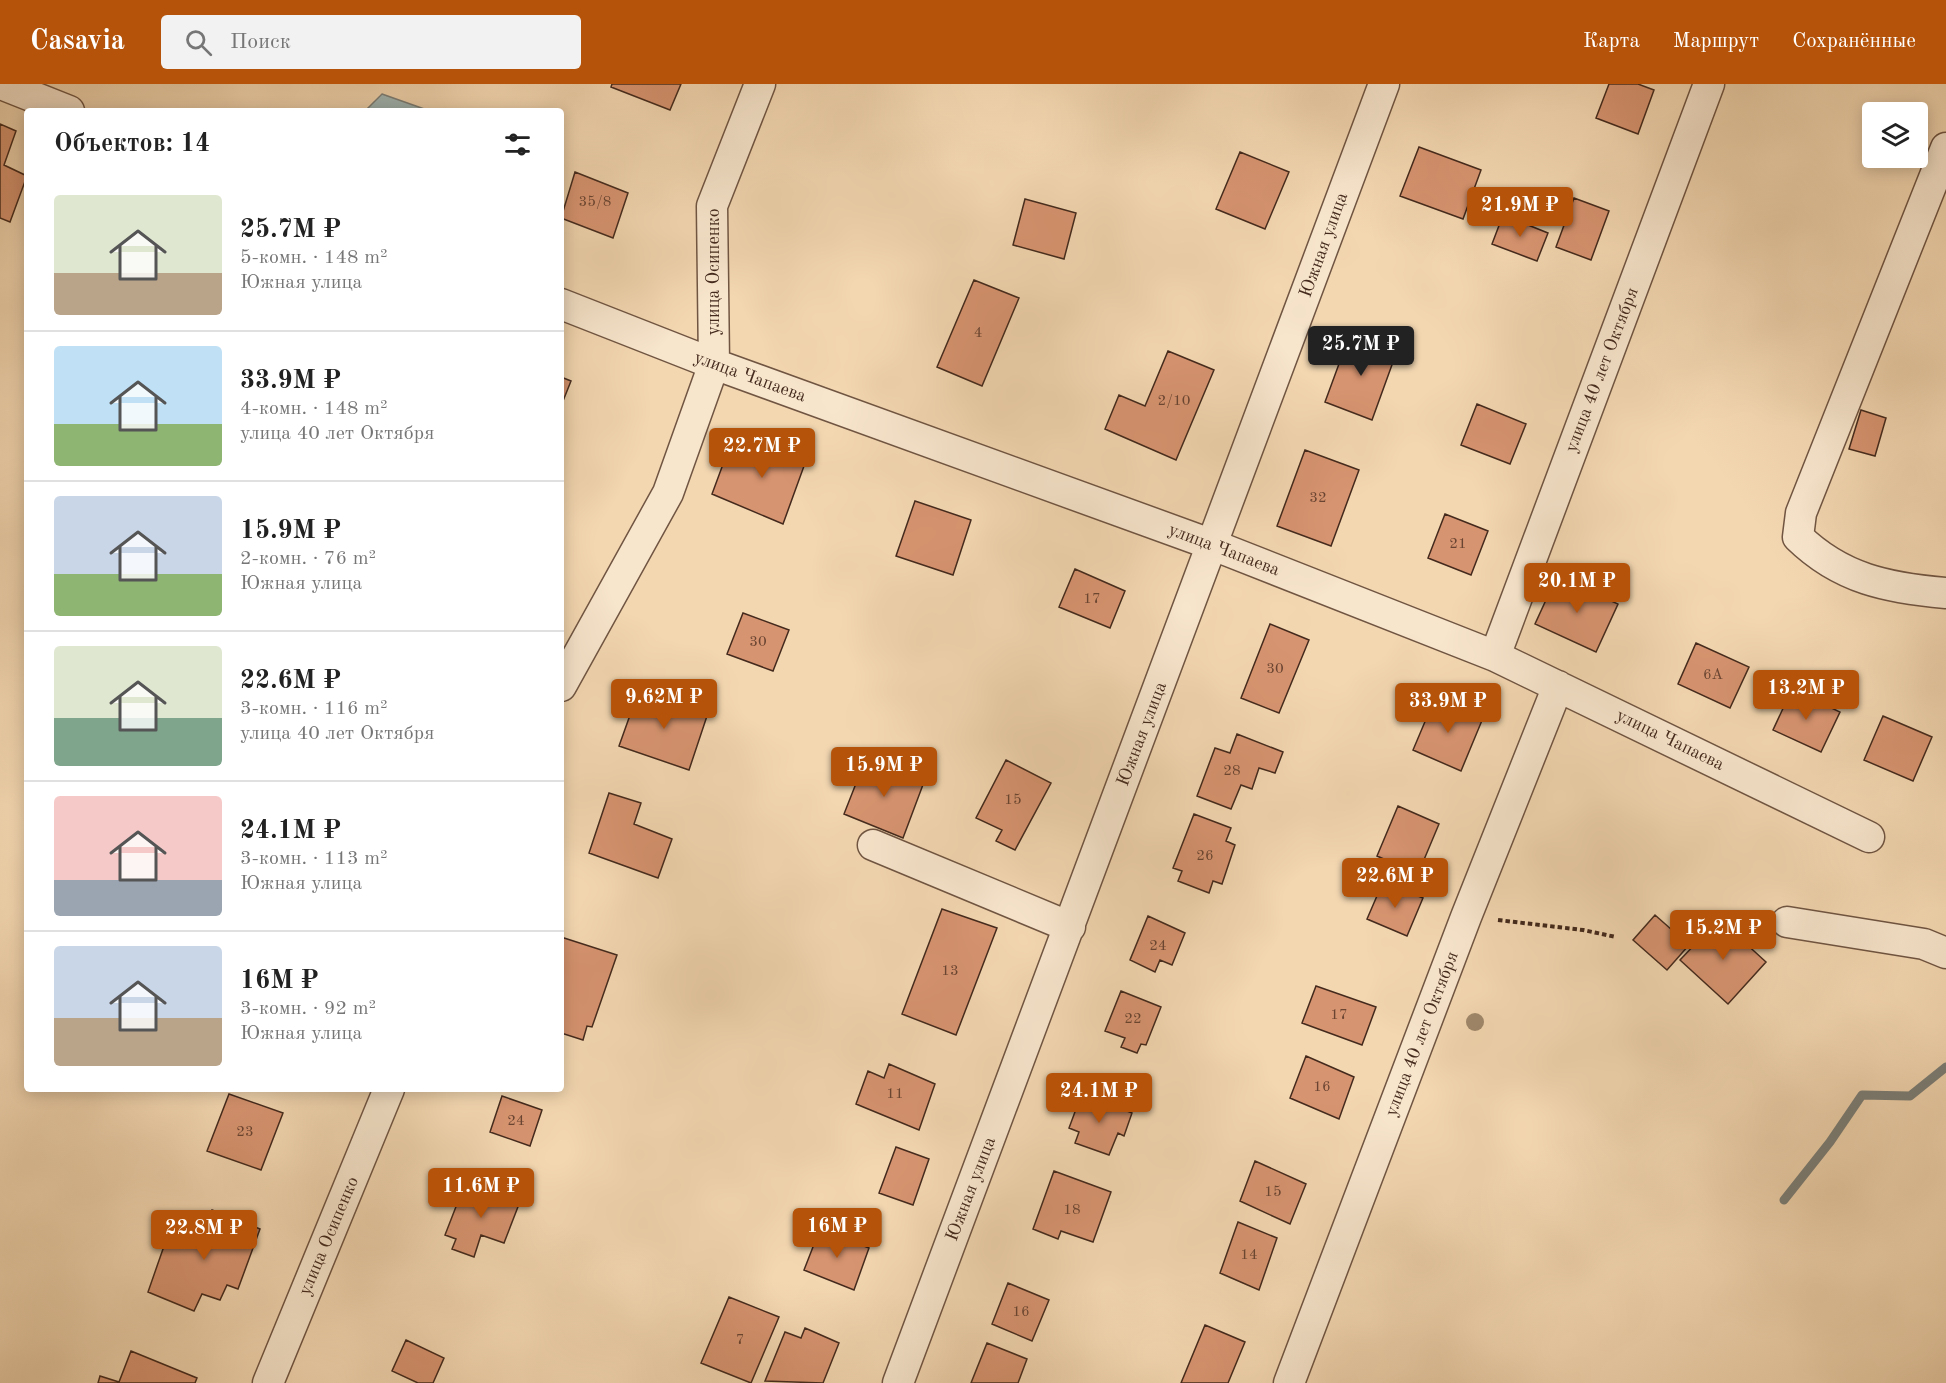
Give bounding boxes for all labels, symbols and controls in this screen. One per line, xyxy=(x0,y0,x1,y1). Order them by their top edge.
search box xyxy=(161,15,581,69)
icon: search xyxy=(182,26,215,59)
text: Casavia xyxy=(30,28,125,56)
text: Поиск xyxy=(230,31,291,53)
text: Карта xyxy=(1583,31,1640,52)
text: Маршрут xyxy=(1673,31,1759,52)
text: Сохранённые xyxy=(1792,31,1916,52)
map controls xyxy=(1862,102,1928,168)
button: layers xyxy=(1862,102,1928,168)
icon: filters xyxy=(501,128,534,161)
text: Объектов: 14 xyxy=(54,131,210,157)
pin: 21.9M ₽ xyxy=(1465,187,1575,238)
street label: Южная улица xyxy=(1297,190,1351,300)
house number: 35/8 xyxy=(579,195,611,210)
text: 21.9M ₽ xyxy=(1481,196,1559,216)
street label: улица Осипенко xyxy=(705,208,723,336)
text: 25.7M ₽ xyxy=(240,217,341,243)
icon: home xyxy=(102,219,174,291)
text: 5-комн. · 148 m² xyxy=(240,248,388,268)
text: Южная улица xyxy=(240,273,362,293)
street label: улица 40 лет Октября xyxy=(1562,285,1642,455)
house number: 4 xyxy=(974,326,982,341)
pin: 25.7M ₽ xyxy=(1306,326,1416,377)
text: 25.7M ₽ xyxy=(1322,335,1400,355)
street label: улица Чапаева xyxy=(692,348,808,406)
text: 33.9M ₽ xyxy=(240,368,341,394)
icon: home xyxy=(102,370,174,442)
house number: 2/10 xyxy=(1158,394,1190,409)
text: 4-комн. · 148 m² xyxy=(240,399,388,419)
text: улица 40 лет Октября xyxy=(240,424,434,444)
pin: 22.7M ₽ xyxy=(707,428,817,479)
text: 22.7M ₽ xyxy=(723,437,801,457)
house number: 32 xyxy=(1309,491,1327,506)
text: 15.9M ₽ xyxy=(240,518,341,544)
icon: home xyxy=(102,520,174,592)
street label: улица Чапаева xyxy=(1166,521,1282,580)
house number: 21 xyxy=(1449,537,1467,552)
text: 2-комн. · 76 m² xyxy=(240,549,376,569)
pin: 20.1M ₽ xyxy=(1522,563,1632,614)
text: 20.1M ₽ xyxy=(1538,572,1616,592)
text: Южная улица xyxy=(240,574,362,594)
house number: 17 xyxy=(1083,592,1101,607)
house number: 30 xyxy=(749,635,767,650)
house number: 30 xyxy=(1266,662,1284,677)
text: 22.6M ₽ xyxy=(240,668,341,694)
house number: 6А xyxy=(1703,668,1724,683)
icon: home xyxy=(102,670,174,742)
pin: 13.2M ₽ xyxy=(1751,670,1861,721)
pin: 9.62M ₽ xyxy=(609,679,719,730)
street label: Южная улица xyxy=(1114,679,1170,789)
text: 13.2M ₽ xyxy=(1767,679,1845,699)
pin: 33.9M ₽ xyxy=(1393,683,1503,734)
text: 9.62M ₽ xyxy=(625,688,703,708)
text: 33.9M ₽ xyxy=(1409,692,1487,712)
text: 3-комн. · 116 m² xyxy=(240,699,388,719)
street label: улица Чапаева xyxy=(1613,706,1727,774)
text: улица 40 лет Октября xyxy=(240,724,434,744)
pin: 15.9M ₽ xyxy=(829,747,939,798)
text: 15.9M ₽ xyxy=(845,756,923,776)
house number: 28 xyxy=(1223,764,1241,779)
house number: 15 xyxy=(1004,793,1022,808)
text: 24.1M ₽ xyxy=(240,818,341,844)
icon: home xyxy=(102,820,174,892)
text: 3-комн. · 113 m² xyxy=(240,849,388,869)
house number: 26 xyxy=(1196,849,1214,864)
pin: 22.6M ₽ xyxy=(1340,858,1450,909)
text: 22.6M ₽ xyxy=(1356,867,1434,887)
text: Южная улица xyxy=(240,874,362,894)
pin: 15.2M ₽ xyxy=(1668,910,1778,961)
text: 15.2M ₽ xyxy=(1684,919,1762,939)
house number: 24 xyxy=(1149,939,1167,954)
street label: улица 40 лет Октября xyxy=(1382,949,1462,1119)
house number: 13 xyxy=(941,964,959,979)
text: 16M ₽ xyxy=(240,968,319,994)
icon: home xyxy=(102,970,174,1042)
text: 3-комн. · 92 m² xyxy=(240,999,376,1019)
house number: 17 xyxy=(1330,1008,1348,1023)
house number: 22 xyxy=(1124,1012,1142,1027)
text: Южная улица xyxy=(240,1024,362,1044)
pin: 24.1M ₽ xyxy=(1044,1073,1154,1124)
house number: 16 xyxy=(1313,1080,1331,1095)
text: 24.1M ₽ xyxy=(1060,1082,1138,1102)
house number: 11 xyxy=(886,1087,904,1102)
house number: 24 xyxy=(507,1114,525,1129)
house number: 23 xyxy=(236,1125,254,1140)
street label: Южная улица xyxy=(943,1134,999,1244)
pin: 11.6M ₽ xyxy=(426,1168,536,1219)
street label: улица Осипенко xyxy=(296,1174,362,1298)
text: 11.6M ₽ xyxy=(442,1177,520,1197)
house number: 15 xyxy=(1264,1185,1282,1200)
house number: 18 xyxy=(1063,1203,1081,1218)
pin: 16M ₽ xyxy=(795,1208,879,1259)
pin: 22.8M ₽ xyxy=(149,1210,259,1261)
text: 16M ₽ xyxy=(807,1217,867,1237)
text: 22.8M ₽ xyxy=(165,1219,243,1239)
house number: 14 xyxy=(1240,1248,1258,1263)
house number: 16 xyxy=(1012,1305,1030,1320)
house number: 7 xyxy=(736,1333,744,1348)

